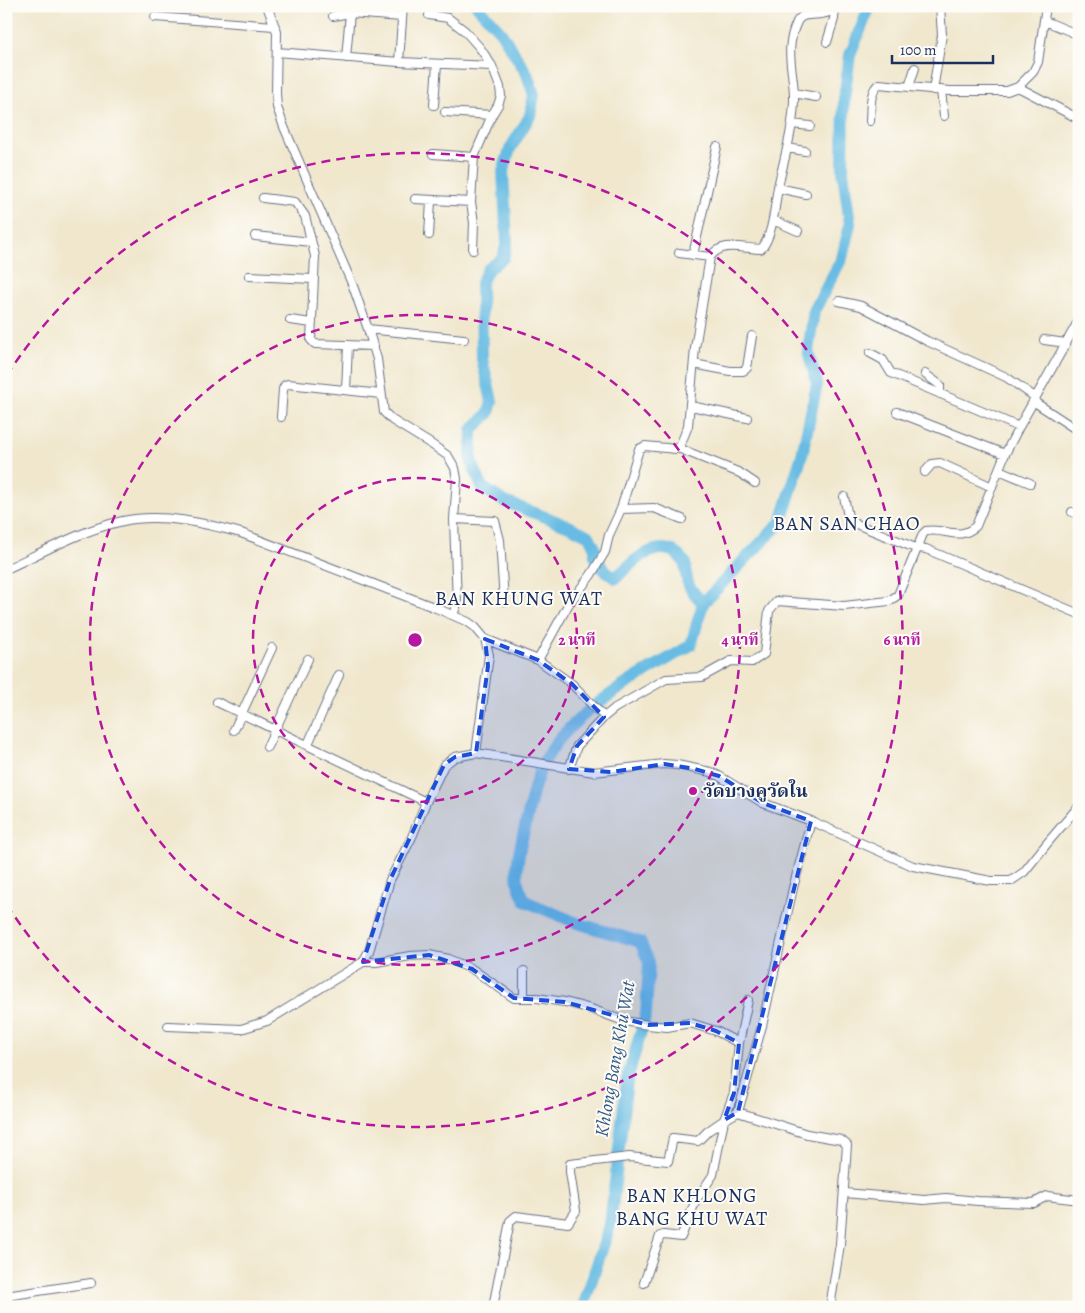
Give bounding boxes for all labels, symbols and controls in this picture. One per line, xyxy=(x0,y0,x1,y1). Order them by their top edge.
scale bar xyxy=(892,32,994,64)
text: 100 m xyxy=(900,40,937,60)
district label: BAN SAN CHAO xyxy=(773,510,921,537)
district label: BAN KHUNG WAT xyxy=(435,585,603,612)
text: 2 นาที xyxy=(558,630,596,650)
text: 4 นาที xyxy=(721,630,759,650)
text: 6 นาที xyxy=(883,630,921,650)
centre of rings xyxy=(406,631,424,649)
place label: วัดบางคูวัดใน xyxy=(703,779,808,803)
marker: วัดบางคูวัดใน xyxy=(687,785,699,797)
water label: Khlong Bang Khu Wat xyxy=(589,978,642,1139)
district label: BAN KHLONG BANG KHU WAT xyxy=(616,1182,768,1232)

